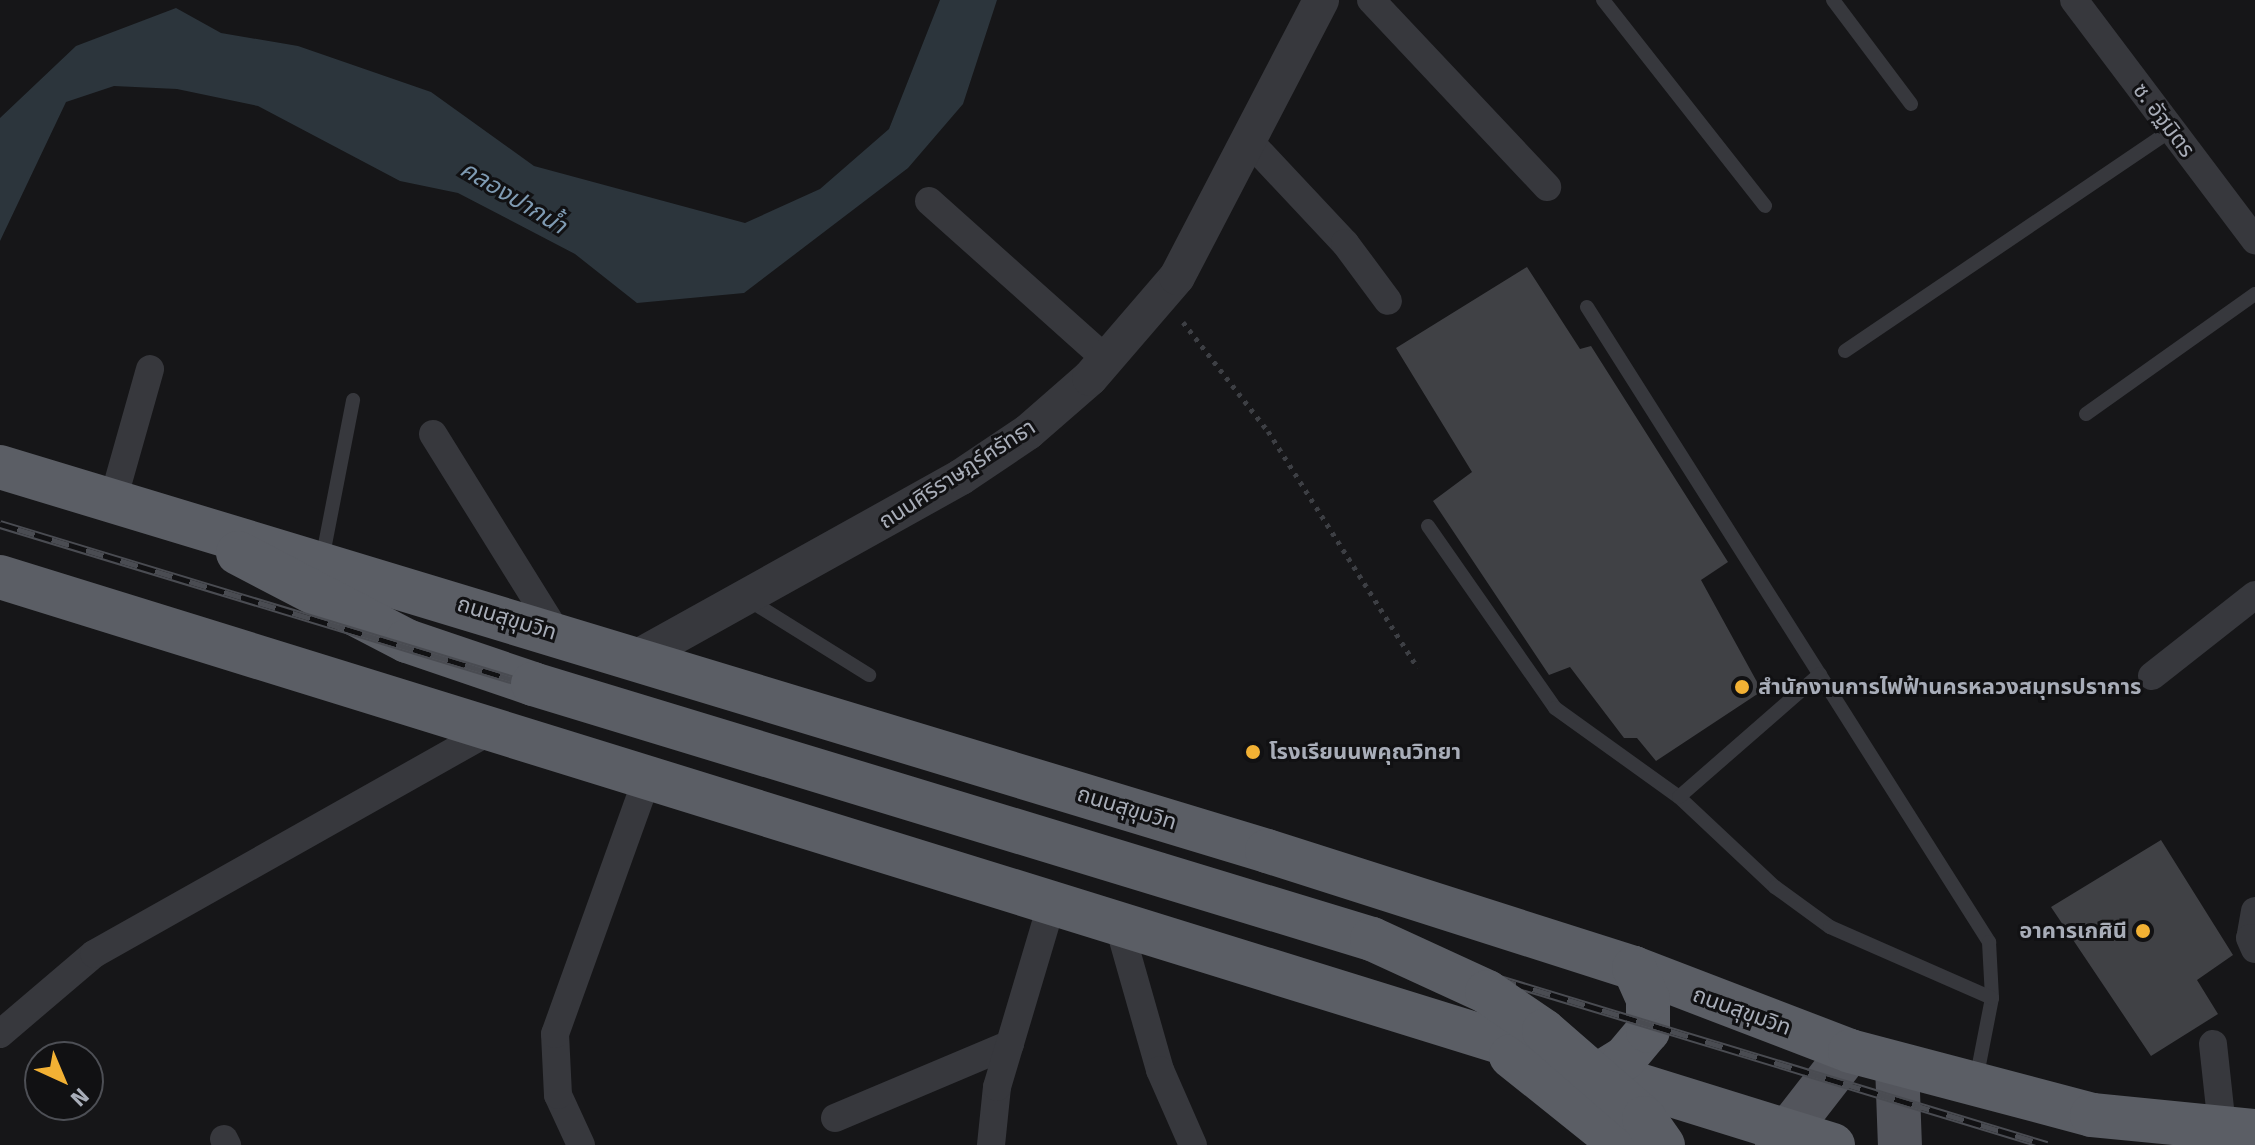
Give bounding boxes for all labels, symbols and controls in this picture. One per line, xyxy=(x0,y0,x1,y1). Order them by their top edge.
street label: ซ. อัฐมิตร xyxy=(2128,78,2200,162)
water label: คลองปากน้ำ xyxy=(455,155,571,241)
street label: ถนนศิริราษฎร์ศรัทธา xyxy=(874,414,1040,534)
street label: ถนนสุขุมวิท xyxy=(454,590,560,646)
place label: สำนักงานการไฟฟ้านครหลวงสมุทรปราการ xyxy=(1758,674,2141,700)
marker: สำนักงานการไฟฟ้านครหลวงสมุทรปราการ xyxy=(1733,678,1751,696)
place label: โรงเรียนนพคุณวิทยา xyxy=(1269,739,1461,765)
marker: โรงเรียนนพคุณวิทยา xyxy=(1244,743,1262,761)
street label: ถนนสุขุมวิท xyxy=(1074,780,1180,836)
place label: อาคารเกศินี xyxy=(2019,918,2127,944)
marker: อาคารเกศินี xyxy=(2134,922,2152,940)
street label: ถนนสุขุมวิท xyxy=(1689,981,1795,1041)
north arrow xyxy=(24,1041,104,1121)
text: N xyxy=(65,1082,94,1112)

